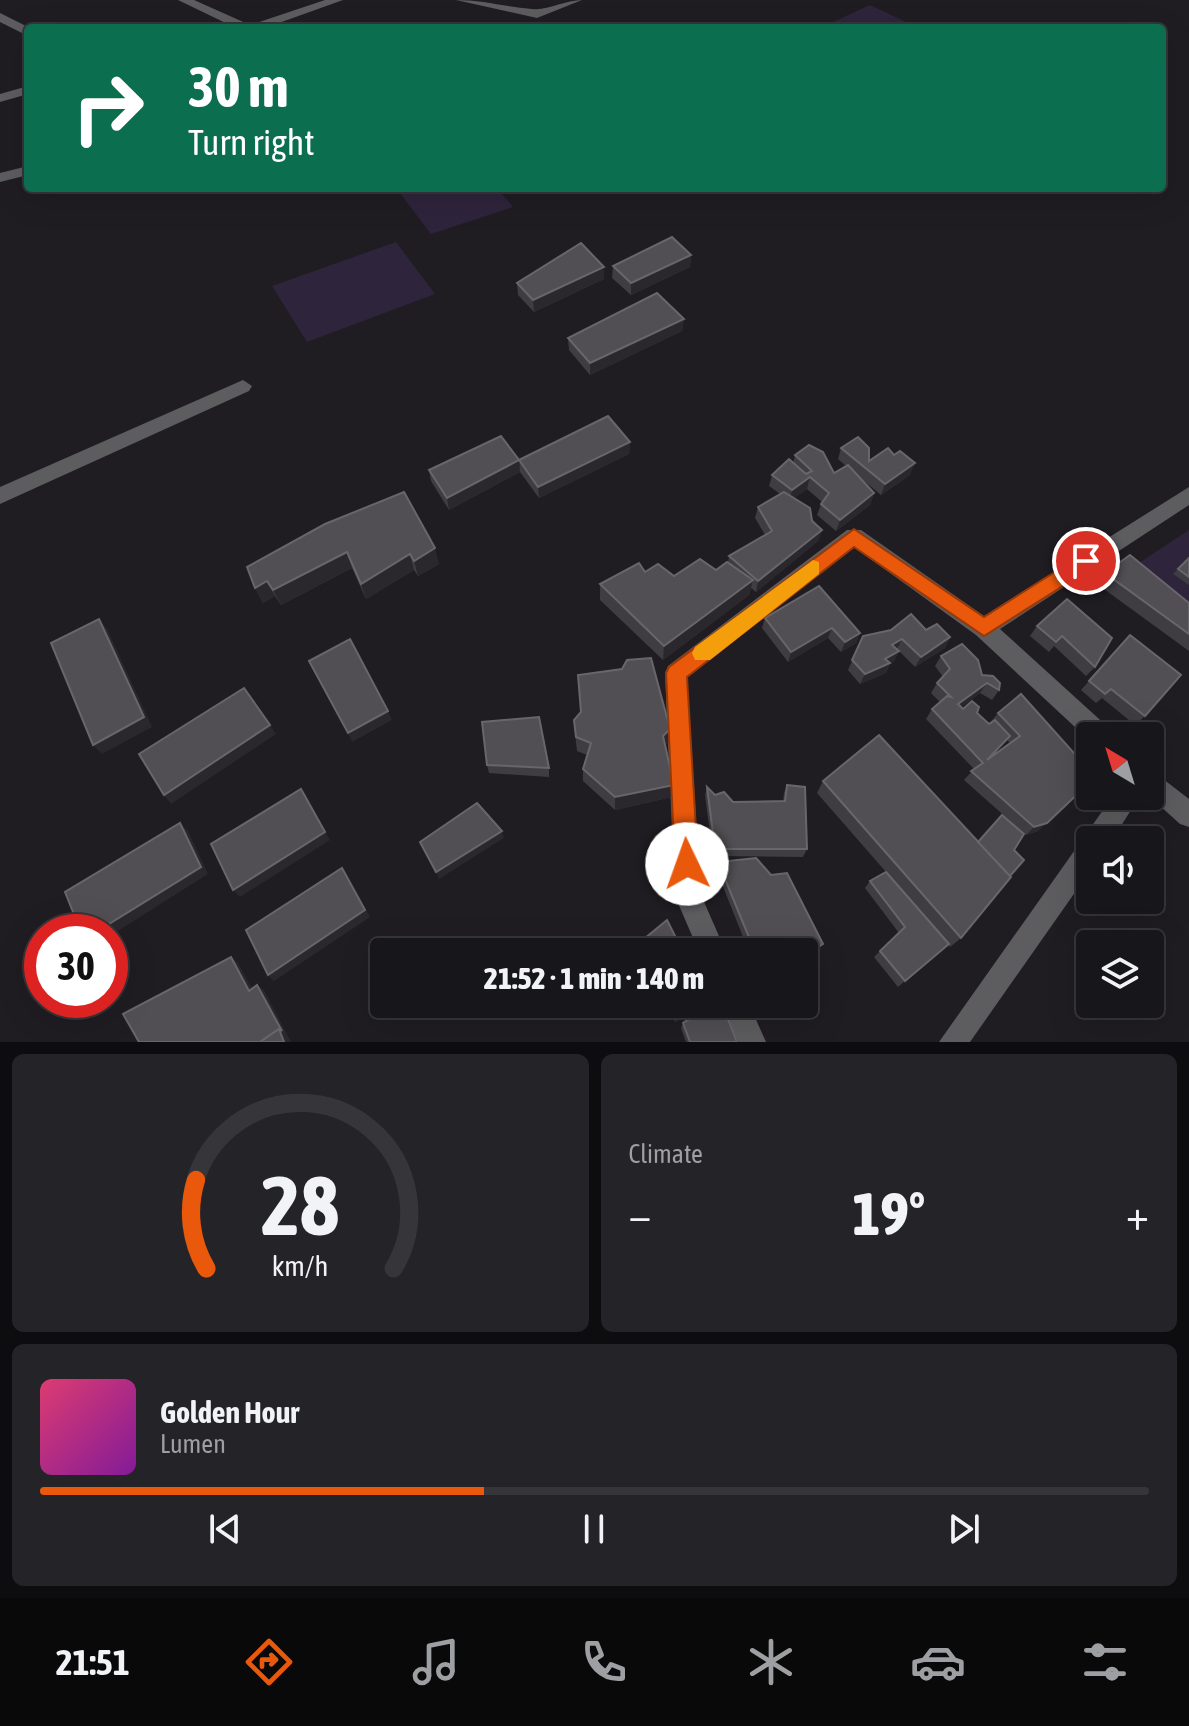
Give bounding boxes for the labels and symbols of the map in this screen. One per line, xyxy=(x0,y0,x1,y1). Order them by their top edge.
pin xyxy=(1052,527,1120,595)
north arrow xyxy=(1076,722,1164,810)
position arrow xyxy=(645,822,729,906)
speed limit sign: 30 xyxy=(24,914,128,1018)

